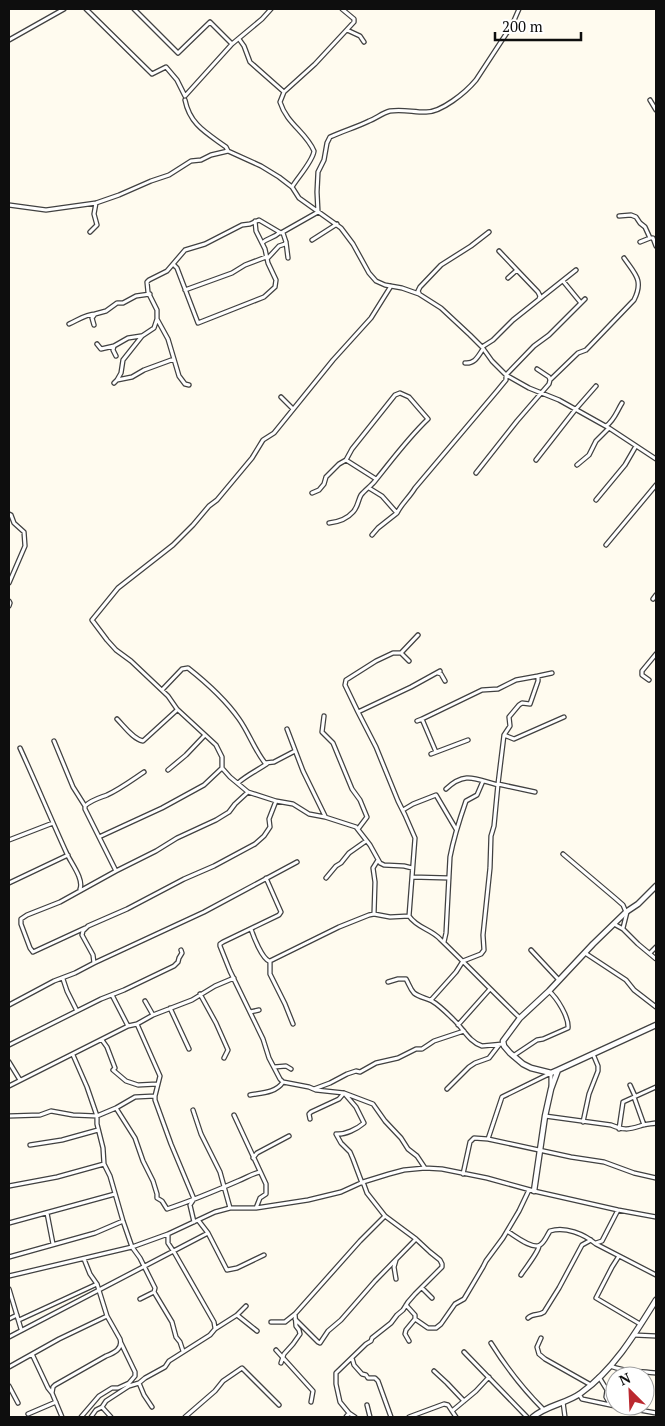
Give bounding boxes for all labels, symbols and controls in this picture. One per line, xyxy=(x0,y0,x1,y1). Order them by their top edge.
scale bar xyxy=(495,10,581,42)
text: 200 m xyxy=(502,16,543,36)
north arrow xyxy=(605,1366,655,1416)
text: N xyxy=(616,1368,634,1390)

